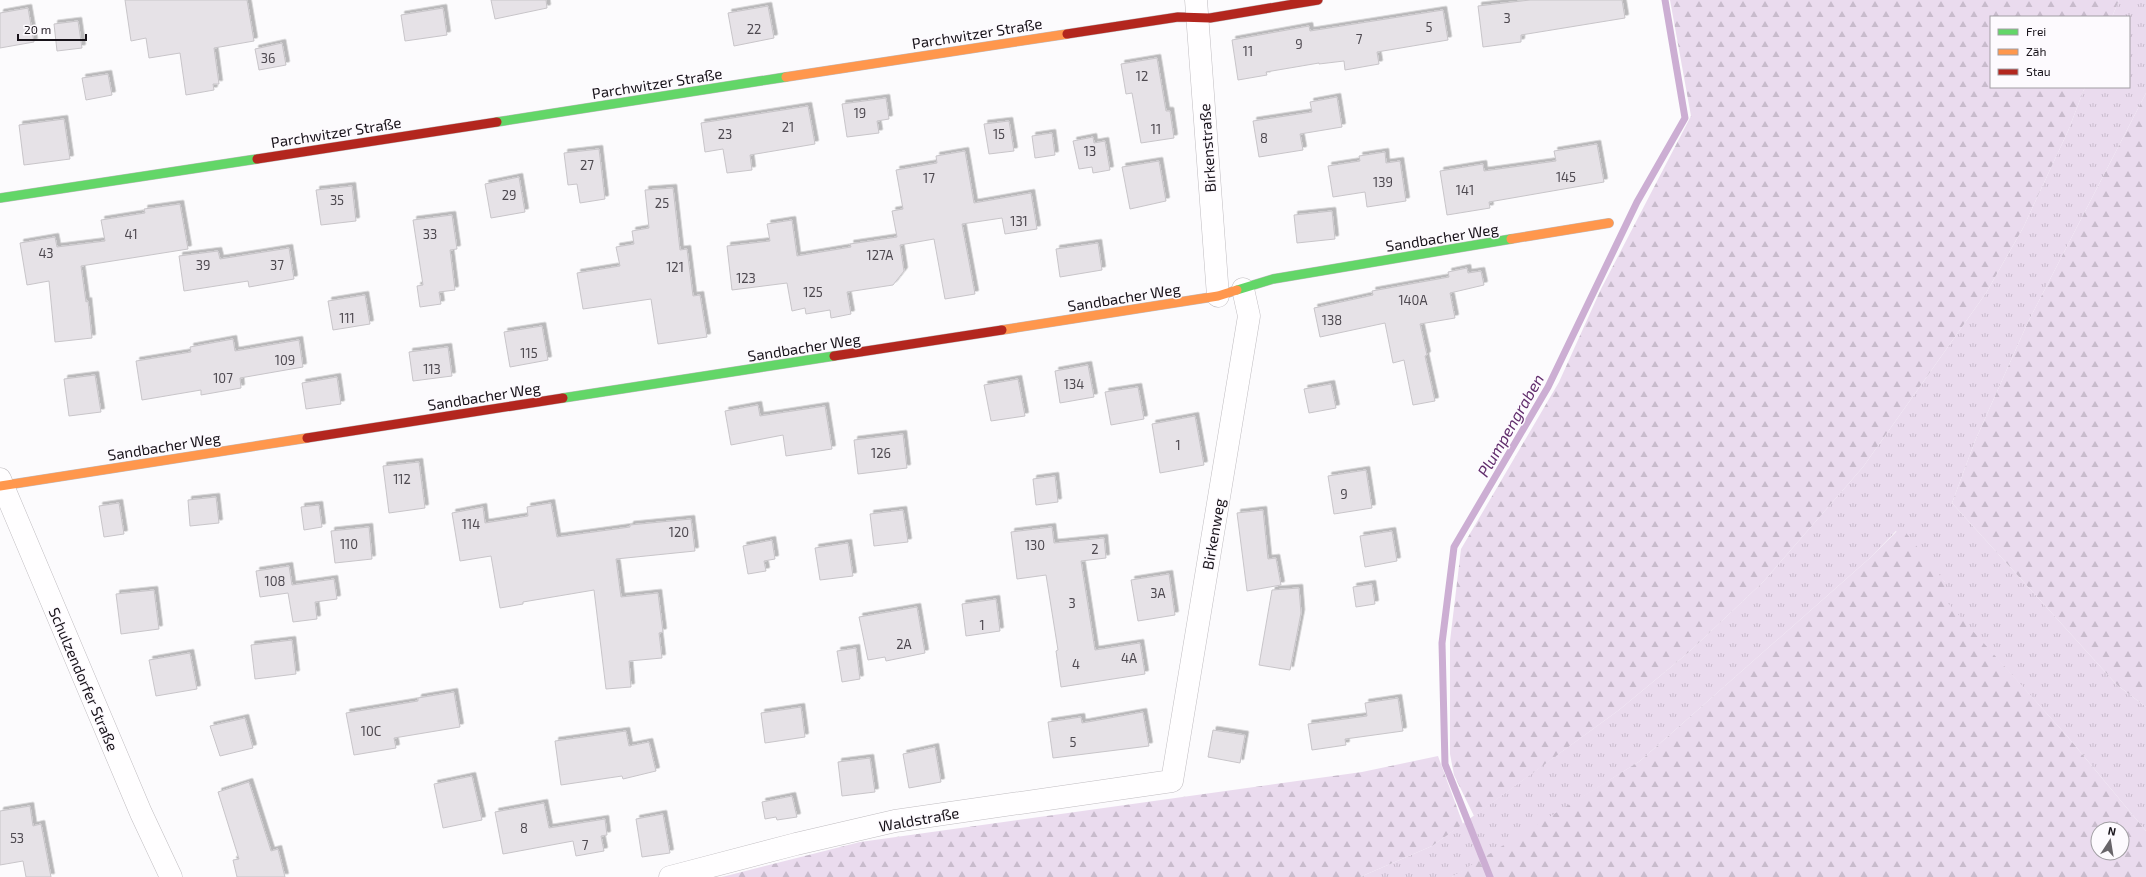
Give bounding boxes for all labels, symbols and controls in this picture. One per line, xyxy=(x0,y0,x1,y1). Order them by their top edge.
house number: 3 xyxy=(1503,10,1511,26)
street label: Parchwitzer Straße xyxy=(910,14,1044,52)
scale bar xyxy=(18,16,86,42)
legend xyxy=(1990,16,2130,88)
house number: 5 xyxy=(1426,19,1433,35)
house number: 22 xyxy=(747,21,761,37)
text: 20 m xyxy=(24,22,51,36)
text: Frei xyxy=(2026,24,2046,38)
house number: 7 xyxy=(1356,31,1363,47)
house number: 9 xyxy=(1295,36,1303,52)
house number: 11 xyxy=(1243,43,1253,59)
text: Zäh xyxy=(2026,44,2046,58)
house number: 36 xyxy=(261,50,275,66)
street label: Parchwitzer Straße xyxy=(590,64,724,102)
text: Stau xyxy=(2026,64,2051,78)
house number: 12 xyxy=(1136,68,1148,84)
street label: Birkenstraße xyxy=(1195,103,1219,193)
house number: 19 xyxy=(854,105,866,121)
street label: Parchwitzer Straße xyxy=(269,113,403,151)
house number: 21 xyxy=(782,119,794,135)
house number: 11 xyxy=(1151,121,1161,137)
house number: 23 xyxy=(718,126,732,142)
house number: 15 xyxy=(993,126,1005,142)
house number: 8 xyxy=(1260,130,1268,146)
house number: 13 xyxy=(1084,143,1096,159)
house number: 27 xyxy=(580,157,594,173)
house number: 145 xyxy=(1556,169,1576,185)
house number: 17 xyxy=(923,170,935,186)
house number: 139 xyxy=(1373,174,1393,190)
house number: 141 xyxy=(1456,182,1474,198)
house number: 29 xyxy=(502,187,516,203)
house number: 35 xyxy=(330,192,344,208)
house number: 25 xyxy=(655,195,669,211)
house number: 131 xyxy=(1010,213,1028,229)
street label: Sandbacher Weg xyxy=(1384,219,1500,255)
house number: 41 xyxy=(124,226,138,242)
house number: 33 xyxy=(423,226,437,242)
house number: 43 xyxy=(38,245,54,261)
house number: 127A xyxy=(867,247,893,263)
house number: 39 xyxy=(196,257,210,273)
house number: 37 xyxy=(270,257,284,273)
house number: 121 xyxy=(666,259,684,275)
house number: 123 xyxy=(736,270,756,286)
street label: Sandbacher Weg xyxy=(1066,279,1182,315)
house number: 125 xyxy=(803,284,823,300)
house number: 140A xyxy=(1398,292,1428,308)
house number: 111 xyxy=(339,310,355,326)
house number: 138 xyxy=(1322,312,1342,328)
street label: Sandbacher Weg xyxy=(746,329,862,365)
house number: 115 xyxy=(520,345,538,361)
house number: 109 xyxy=(275,352,295,368)
house number: 113 xyxy=(423,361,441,377)
house number: 107 xyxy=(213,370,233,386)
water label: Plumpengraben xyxy=(1473,370,1547,480)
house number: 134 xyxy=(1064,376,1084,392)
street label: Sandbacher Weg xyxy=(426,378,542,414)
street label: Sandbacher Weg xyxy=(106,428,222,464)
house number: 1 xyxy=(1175,437,1181,453)
house number: 126 xyxy=(871,445,891,461)
house number: 112 xyxy=(393,471,411,487)
house number: 9 xyxy=(1340,486,1348,502)
street label: Birkenweg xyxy=(1198,496,1228,571)
house number: 114 xyxy=(462,516,480,532)
house number: 120 xyxy=(669,524,689,540)
house number: 110 xyxy=(340,536,358,552)
house number: 130 xyxy=(1025,537,1045,553)
house number: 2 xyxy=(1091,541,1099,557)
house number: 108 xyxy=(265,573,285,589)
house number: 3A xyxy=(1150,585,1166,601)
house number: 3 xyxy=(1068,595,1076,611)
street label: Schulzendorfer Straße xyxy=(46,605,122,753)
house number: 1 xyxy=(979,617,985,633)
house number: 2A xyxy=(896,636,912,652)
house number: 4A xyxy=(1121,650,1137,666)
house number: 4 xyxy=(1072,656,1080,672)
house number: 10C xyxy=(361,723,381,739)
house number: 5 xyxy=(1070,734,1077,750)
street label: Waldstraße xyxy=(878,803,960,835)
house number: 8 xyxy=(520,820,528,836)
north arrow xyxy=(2090,821,2130,861)
text: N xyxy=(2107,824,2117,838)
house number: 53 xyxy=(10,830,24,846)
house number: 7 xyxy=(582,837,589,853)

